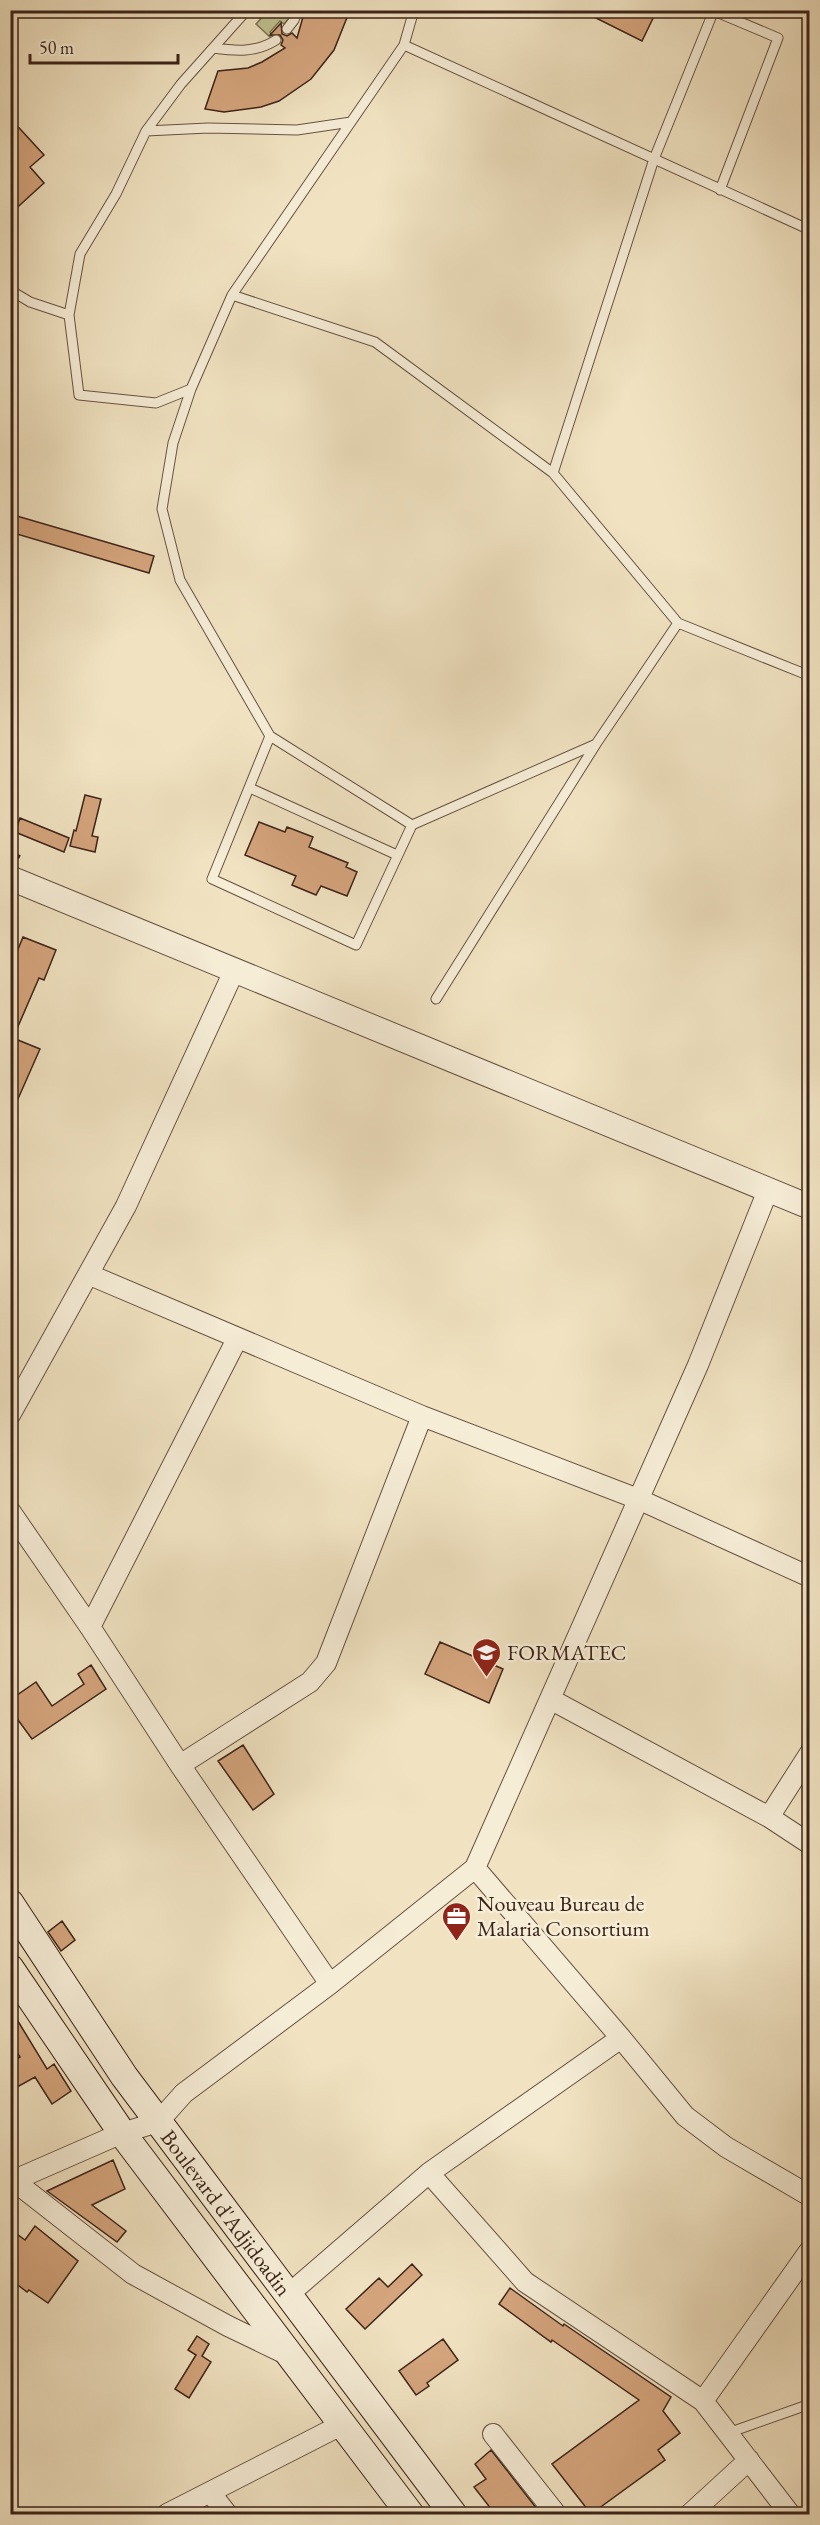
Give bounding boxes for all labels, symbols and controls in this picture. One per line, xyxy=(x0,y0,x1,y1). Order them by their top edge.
scale bar xyxy=(30,27,178,65)
text: 50 m xyxy=(39,36,74,59)
school or university icon: FORMATEC xyxy=(470,1636,502,1678)
place label: FORMATEC xyxy=(507,1638,626,1667)
place label: Nouveau Bureau de Malaria Consortium xyxy=(477,1889,650,1943)
office icon: Nouveau Bureau de Malaria Consortium xyxy=(440,1900,472,1942)
street label: Boulevard d'Adjidoadin xyxy=(155,2123,299,2302)

